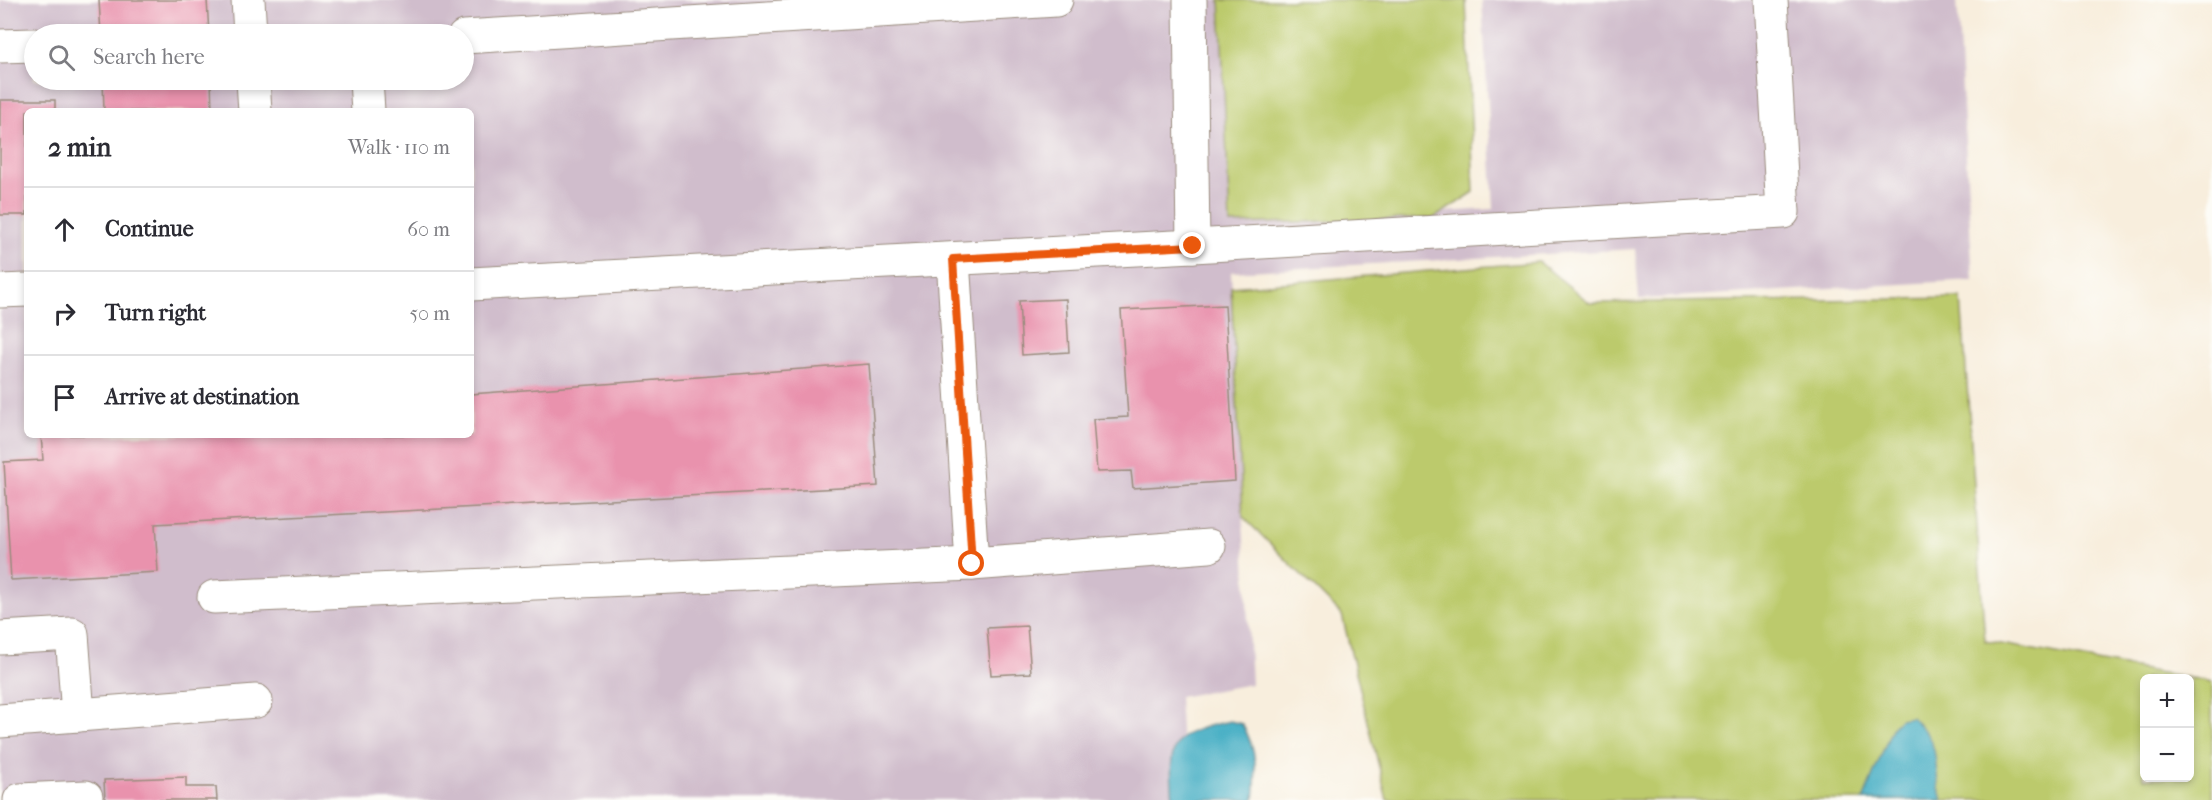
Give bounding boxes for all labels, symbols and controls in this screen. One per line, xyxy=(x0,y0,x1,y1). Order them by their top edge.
search box xyxy=(24,24,474,90)
icon: search xyxy=(45,41,78,74)
text: Search here xyxy=(93,44,205,70)
text: 2 min xyxy=(48,132,111,163)
text: Walk · 110 m xyxy=(348,136,450,159)
icon: ahead xyxy=(48,213,81,246)
text: Continue xyxy=(105,216,194,242)
text: 60 m xyxy=(407,218,450,241)
route end xyxy=(1179,232,1205,258)
icon: right xyxy=(48,297,81,330)
text: Turn right xyxy=(105,300,206,326)
text: 50 m xyxy=(409,302,450,325)
icon: arrive xyxy=(48,381,81,414)
text: Arrive at destination xyxy=(105,384,299,410)
route start xyxy=(958,550,984,576)
map controls xyxy=(2140,674,2194,782)
button: + xyxy=(2140,674,2194,728)
button: − xyxy=(2140,728,2194,782)

